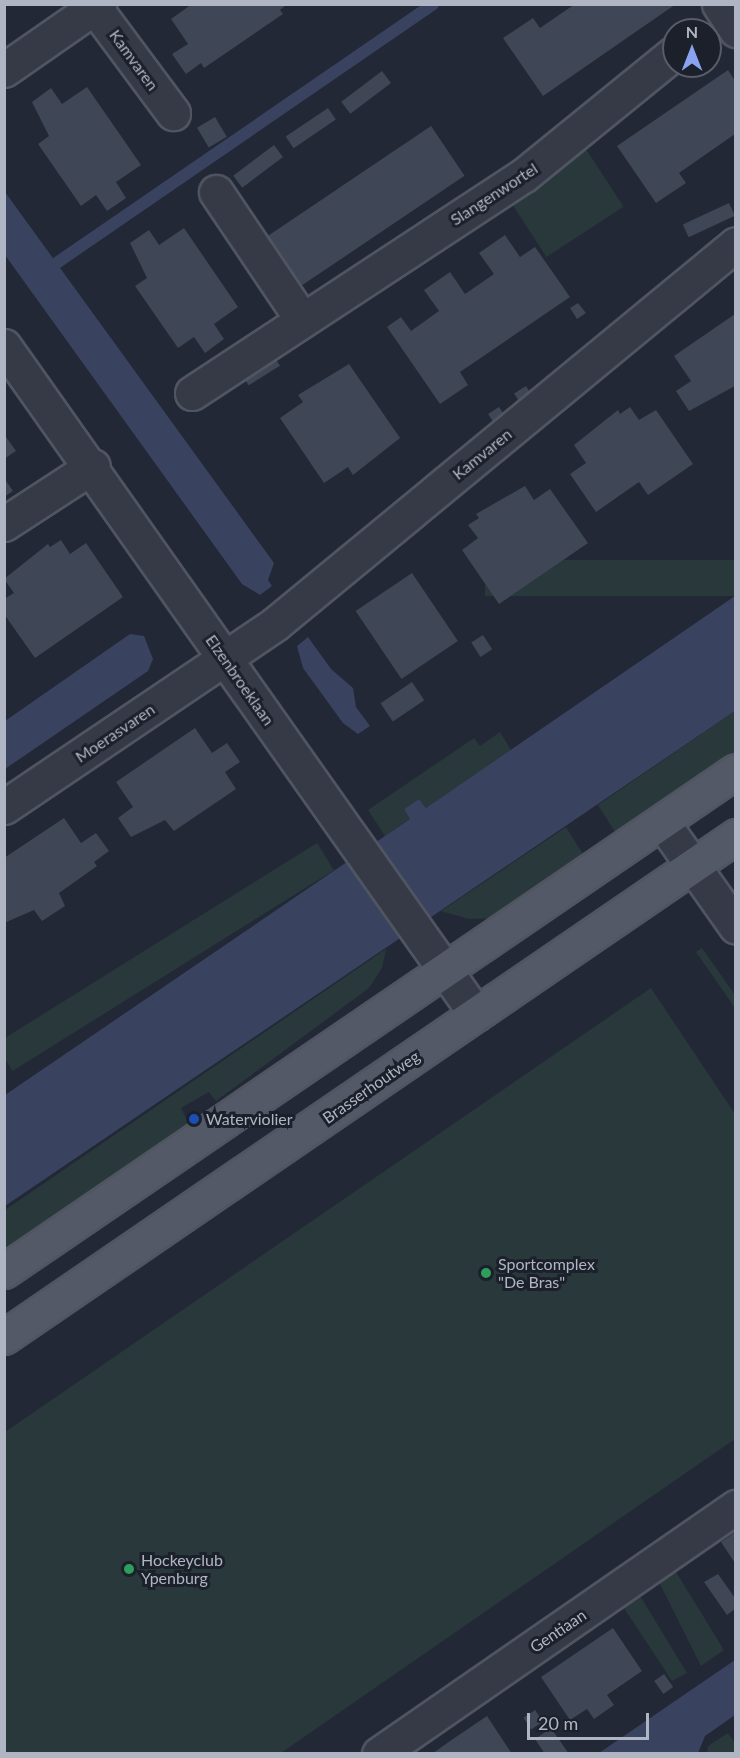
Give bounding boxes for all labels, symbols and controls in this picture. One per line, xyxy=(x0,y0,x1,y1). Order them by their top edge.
north arrow xyxy=(662,18,722,78)
text: N xyxy=(686,22,698,41)
street label: Kamvaren xyxy=(106,26,162,94)
street label: Slangenwortel xyxy=(447,159,541,229)
street label: Kamvaren xyxy=(449,424,515,484)
street label: Elzenbroeklaan xyxy=(202,631,278,729)
street label: Moerasvaren xyxy=(72,699,158,767)
street label: Brasserhoutweg xyxy=(319,1046,423,1128)
place label: Waterviolier xyxy=(206,1109,293,1129)
marker: Waterviolier xyxy=(187,1112,201,1126)
place label: Sportcomplex "De Bras" xyxy=(498,1254,595,1292)
marker: Sportcomplex "De Bras" xyxy=(479,1266,493,1280)
place label: Hockeyclub Ypenburg xyxy=(141,1550,223,1588)
marker: Hockeyclub Ypenburg xyxy=(122,1562,136,1576)
street label: Gentiaan xyxy=(526,1605,590,1657)
scale bar xyxy=(530,1701,652,1739)
text: 20 m xyxy=(538,1712,578,1734)

